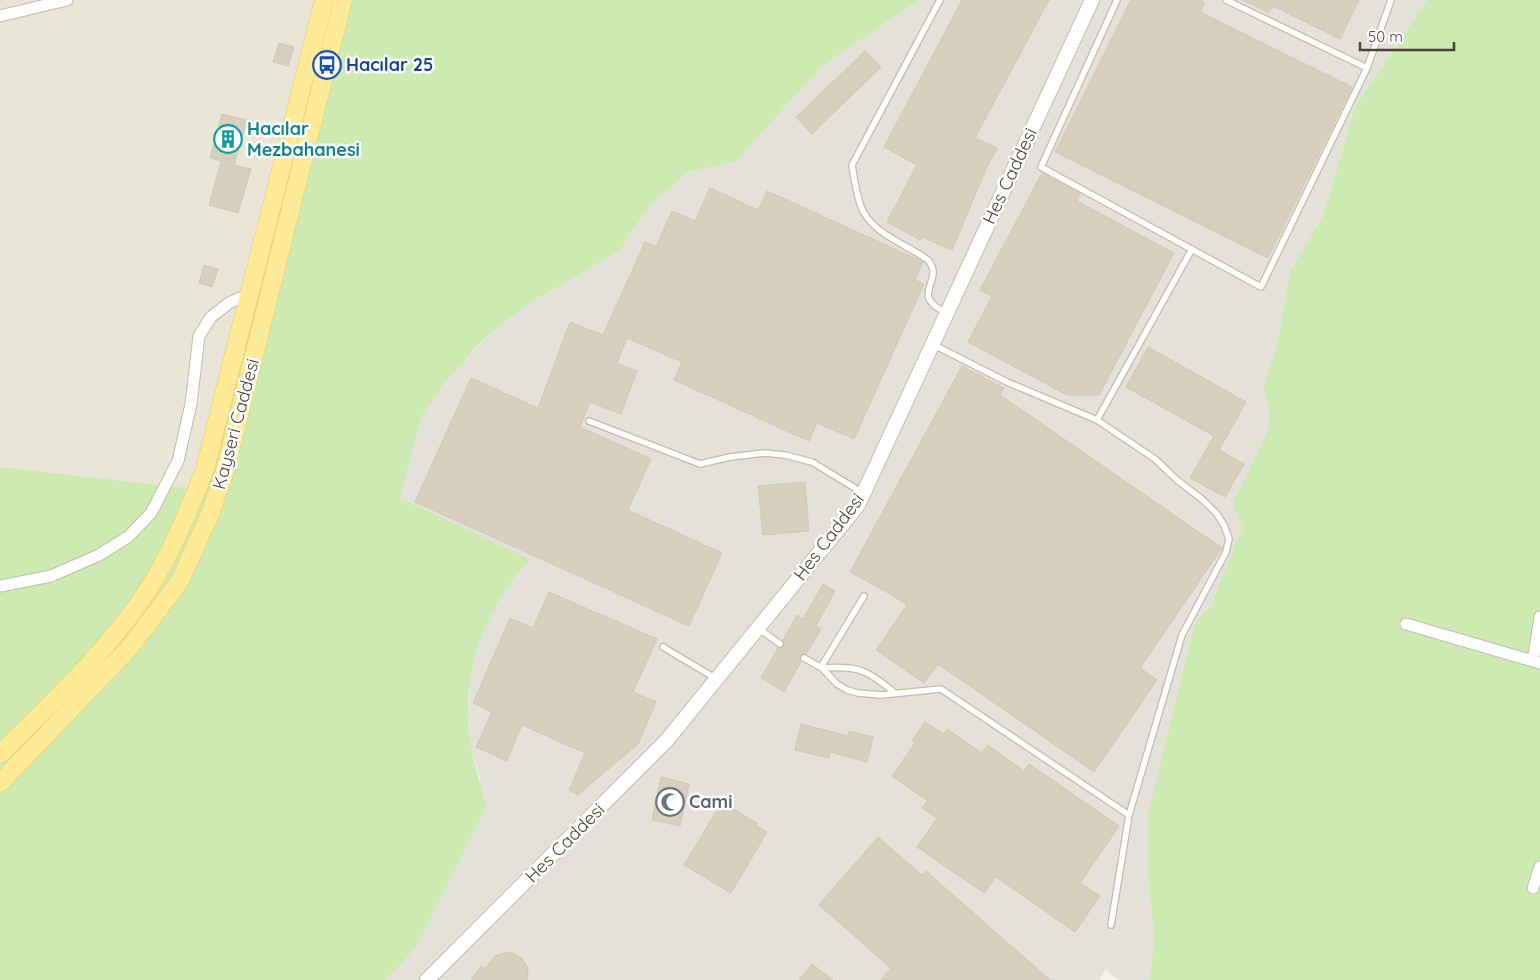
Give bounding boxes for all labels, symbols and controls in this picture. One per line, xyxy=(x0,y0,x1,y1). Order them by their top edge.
scale bar xyxy=(1360,20,1454,52)
text: 50 m xyxy=(1368,27,1403,46)
bus stop icon: Hacılar 25 xyxy=(312,50,342,80)
place label: Hacılar 25 xyxy=(346,53,433,76)
place label: Hacılar Mezbahanesi xyxy=(247,117,360,161)
building icon: Hacılar Mezbahanesi xyxy=(213,124,243,154)
street label: Hes Caddesi xyxy=(977,124,1042,228)
street label: Kayseri Caddesi xyxy=(207,356,264,492)
street label: Hes Caddesi xyxy=(788,488,869,585)
mosque icon: Cami xyxy=(655,787,685,817)
place label: Cami xyxy=(689,790,732,813)
street label: Hes Caddesi xyxy=(520,798,609,887)

